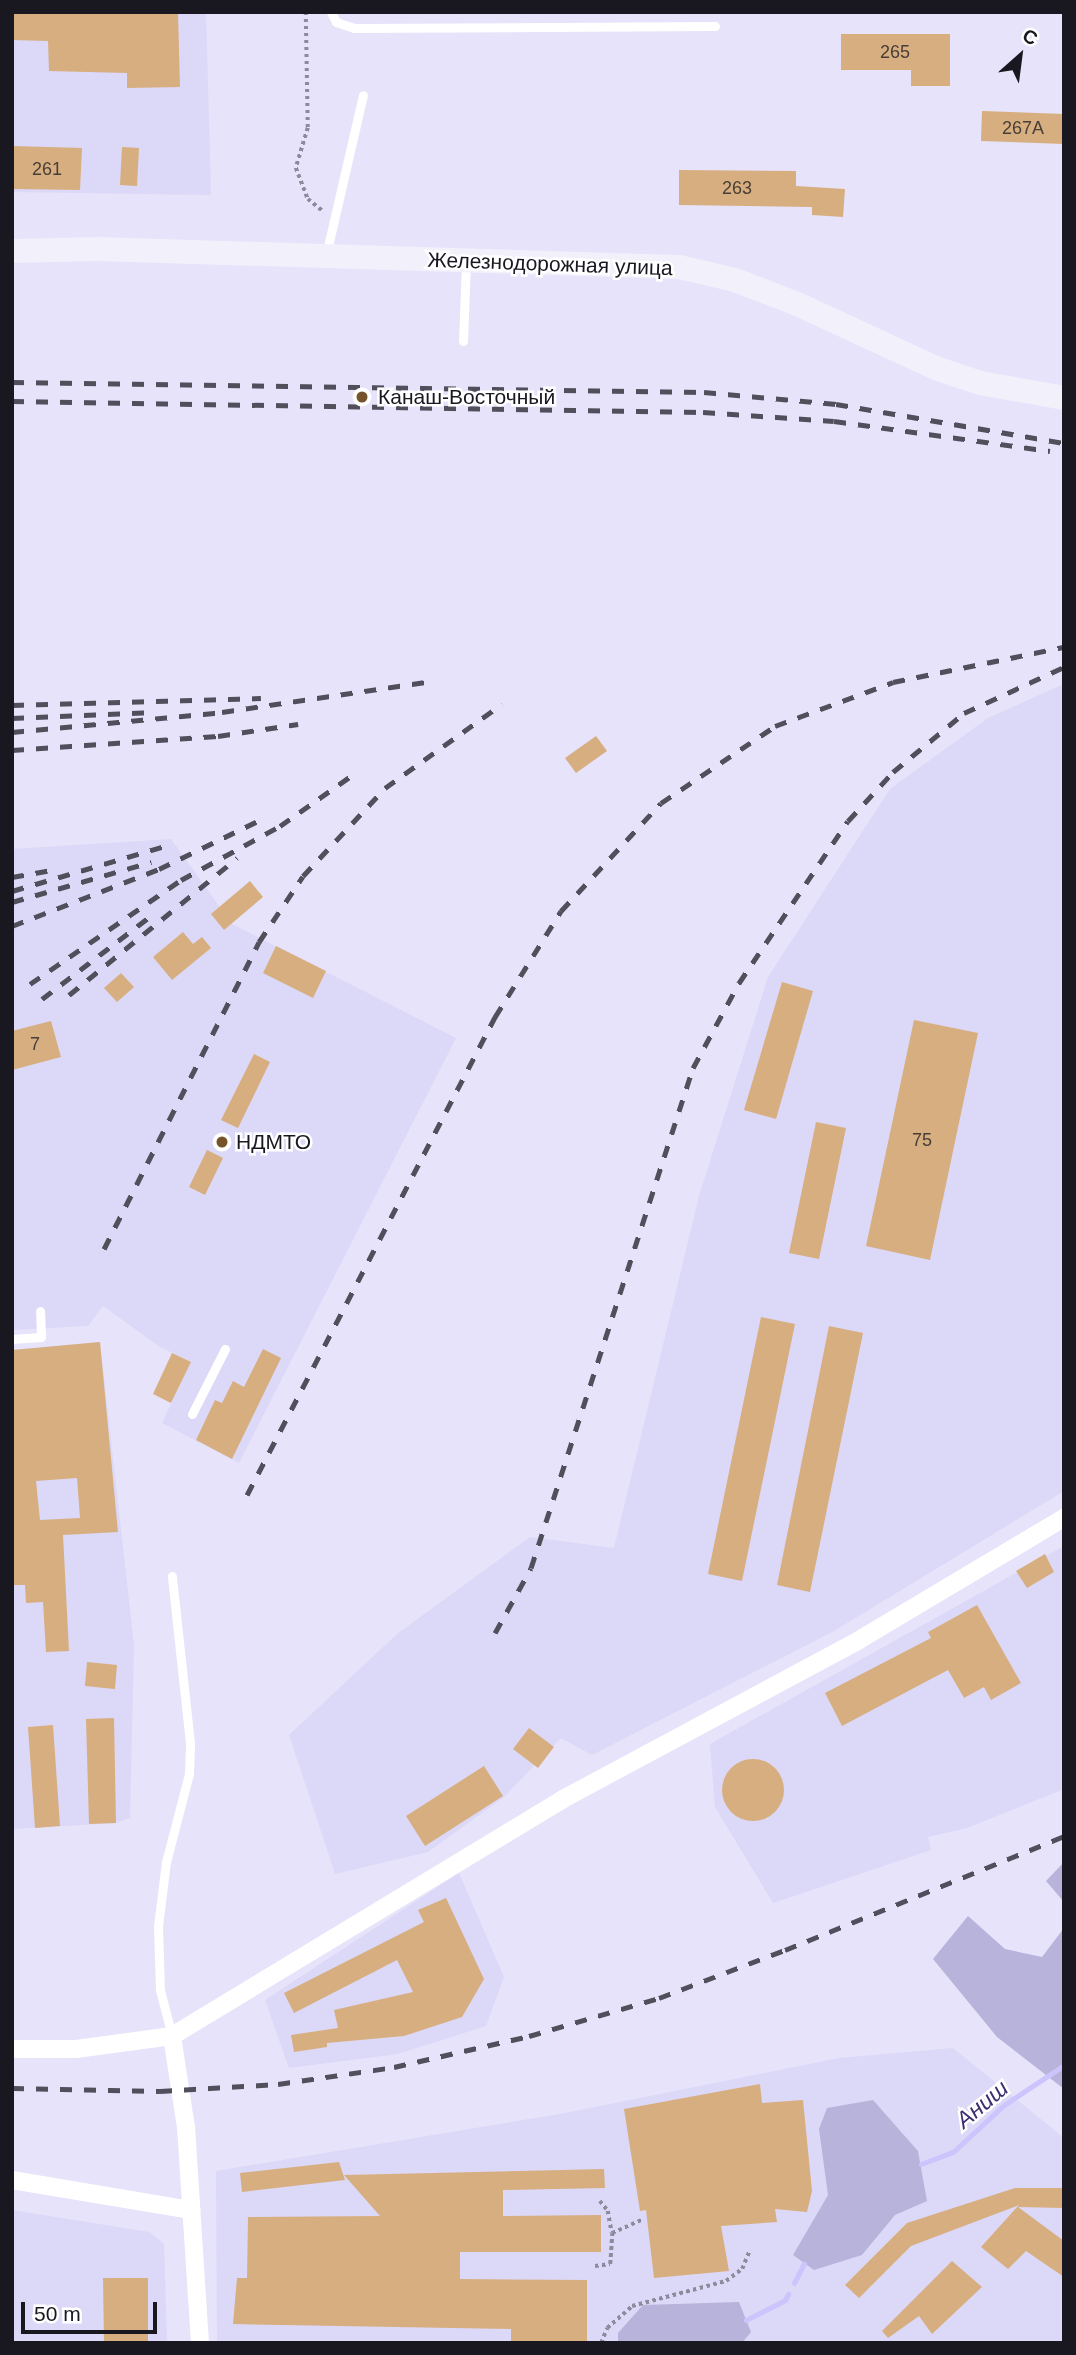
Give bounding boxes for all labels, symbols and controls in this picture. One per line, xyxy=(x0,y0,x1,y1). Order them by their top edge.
north arrow xyxy=(985,21,1055,91)
text: С xyxy=(1019,25,1041,50)
house number: 265 xyxy=(880,41,910,63)
house number: 267А xyxy=(1002,117,1044,139)
house number: 261 xyxy=(32,158,62,180)
house number: 263 xyxy=(722,177,752,199)
street label: Железнодорожная улица xyxy=(427,247,673,281)
place label: Канаш-Восточный xyxy=(378,384,555,410)
marker: Канаш-Восточный xyxy=(352,387,372,407)
house number: 7 xyxy=(30,1033,40,1055)
place label: НДМТО xyxy=(236,1129,311,1155)
house number: 75 xyxy=(912,1129,932,1151)
marker: НДМТО xyxy=(214,1134,230,1150)
water label: Аниш xyxy=(950,2074,1014,2134)
scale bar xyxy=(24,2288,161,2332)
text: 50 m xyxy=(34,2302,81,2325)

